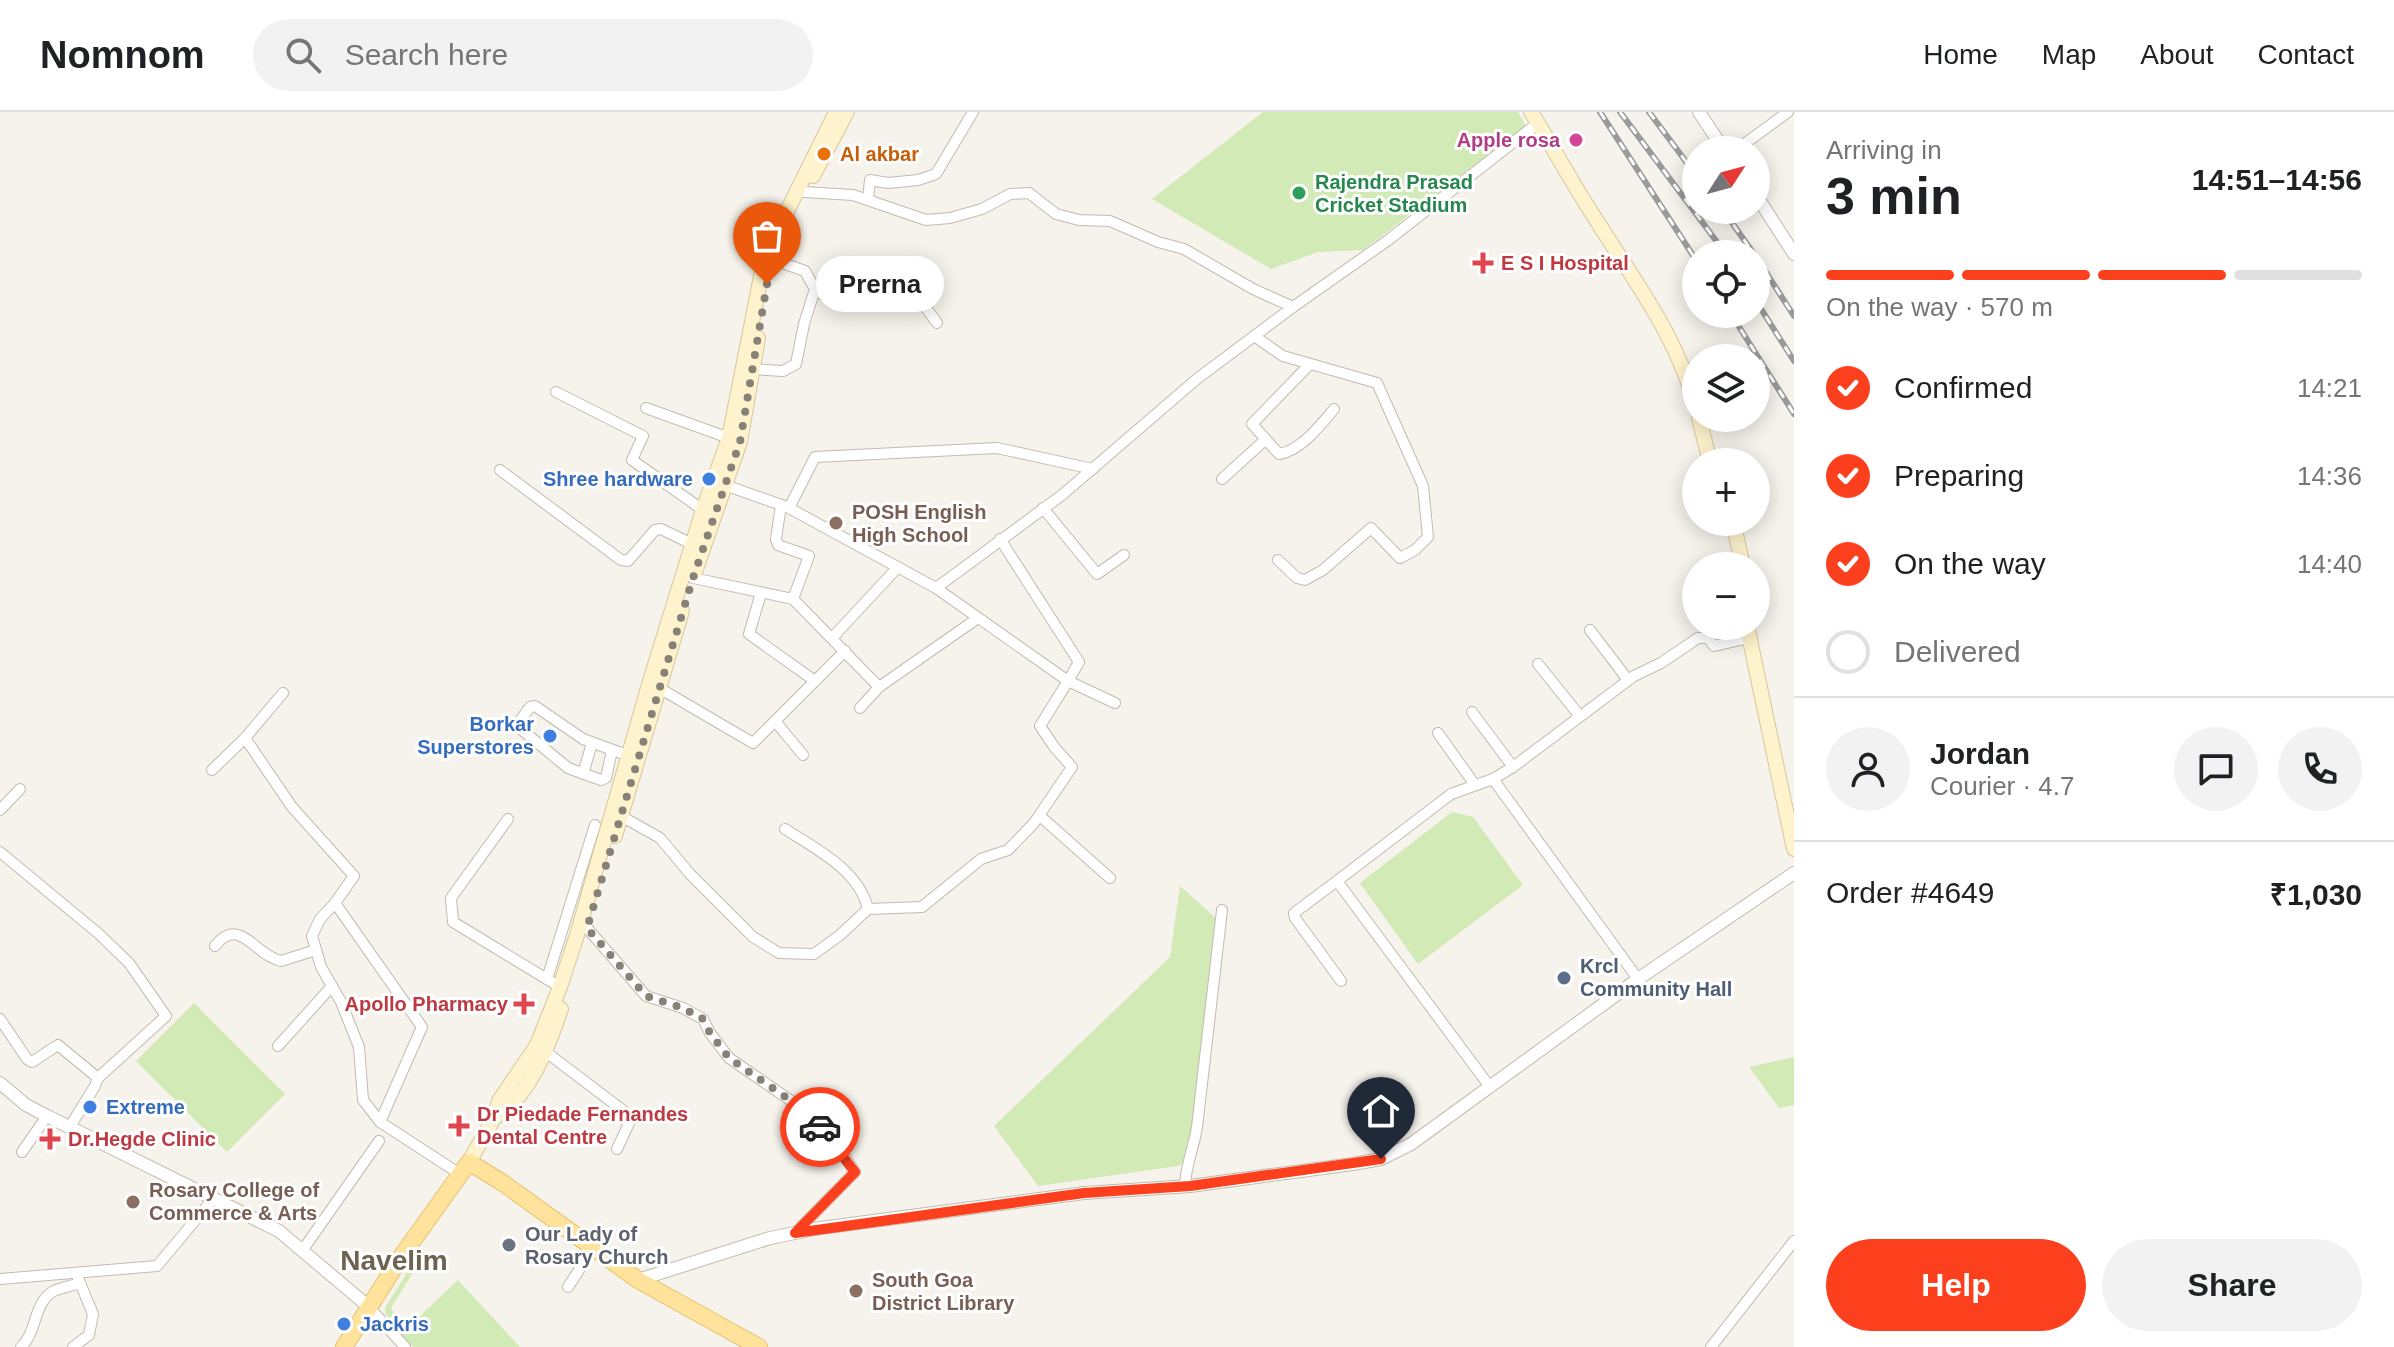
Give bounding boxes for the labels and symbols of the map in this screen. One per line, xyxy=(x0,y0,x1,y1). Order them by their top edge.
place label: Apple rosa xyxy=(1457,129,1561,151)
marker: Apple rosa xyxy=(1567,131,1585,149)
north arrow xyxy=(1682,136,1770,224)
place label: Al akbar xyxy=(840,143,919,165)
marker: Al akbar xyxy=(815,145,833,163)
place label: Rajendra Prasad Cricket Stadium xyxy=(1315,171,1473,216)
marker: Rajendra Prasad Cricket Stadium xyxy=(1290,184,1308,202)
pin xyxy=(733,202,801,284)
marker: E S I Hospital xyxy=(1472,252,1494,274)
place label: E S I Hospital xyxy=(1501,252,1629,274)
callout: Prerna xyxy=(815,256,943,312)
place label: Shree hardware xyxy=(543,468,693,490)
marker: Shree hardware xyxy=(700,470,718,488)
place label: POSH English High School xyxy=(852,501,986,546)
marker: POSH English High School xyxy=(827,514,845,532)
place label: Borkar Superstores xyxy=(417,713,534,758)
marker: Borkar Superstores xyxy=(541,727,559,745)
place label: Krcl Community Hall xyxy=(1580,955,1732,1000)
marker: Krcl Community Hall xyxy=(1555,969,1573,987)
place label: Apollo Pharmacy xyxy=(345,993,509,1015)
marker: Apollo Pharmacy xyxy=(515,995,533,1013)
pin xyxy=(1347,1077,1415,1159)
courier xyxy=(780,1087,860,1167)
place label: Extreme xyxy=(106,1096,185,1118)
marker: Extreme xyxy=(81,1098,99,1116)
place label: Dr Piedade Fernandes Dental Centre xyxy=(477,1103,688,1148)
marker: Dr Piedade Fernandes Dental Centre xyxy=(448,1115,470,1137)
marker: Dr.Hegde Clinic xyxy=(39,1128,61,1150)
place label: Dr.Hegde Clinic xyxy=(68,1128,216,1150)
place label: Rosary College of Commerce & Arts xyxy=(149,1179,319,1224)
marker: Rosary College of Commerce & Arts xyxy=(124,1193,142,1211)
place label: Our Lady of Rosary Church xyxy=(525,1223,668,1268)
marker: Our Lady of Rosary Church xyxy=(500,1236,518,1254)
district label: Navelim xyxy=(340,1245,448,1276)
place label: South Goa District Library xyxy=(872,1269,1015,1314)
marker: South Goa District Library xyxy=(847,1282,865,1300)
place label: Jackris xyxy=(360,1313,429,1335)
marker: Jackris xyxy=(335,1315,353,1333)

